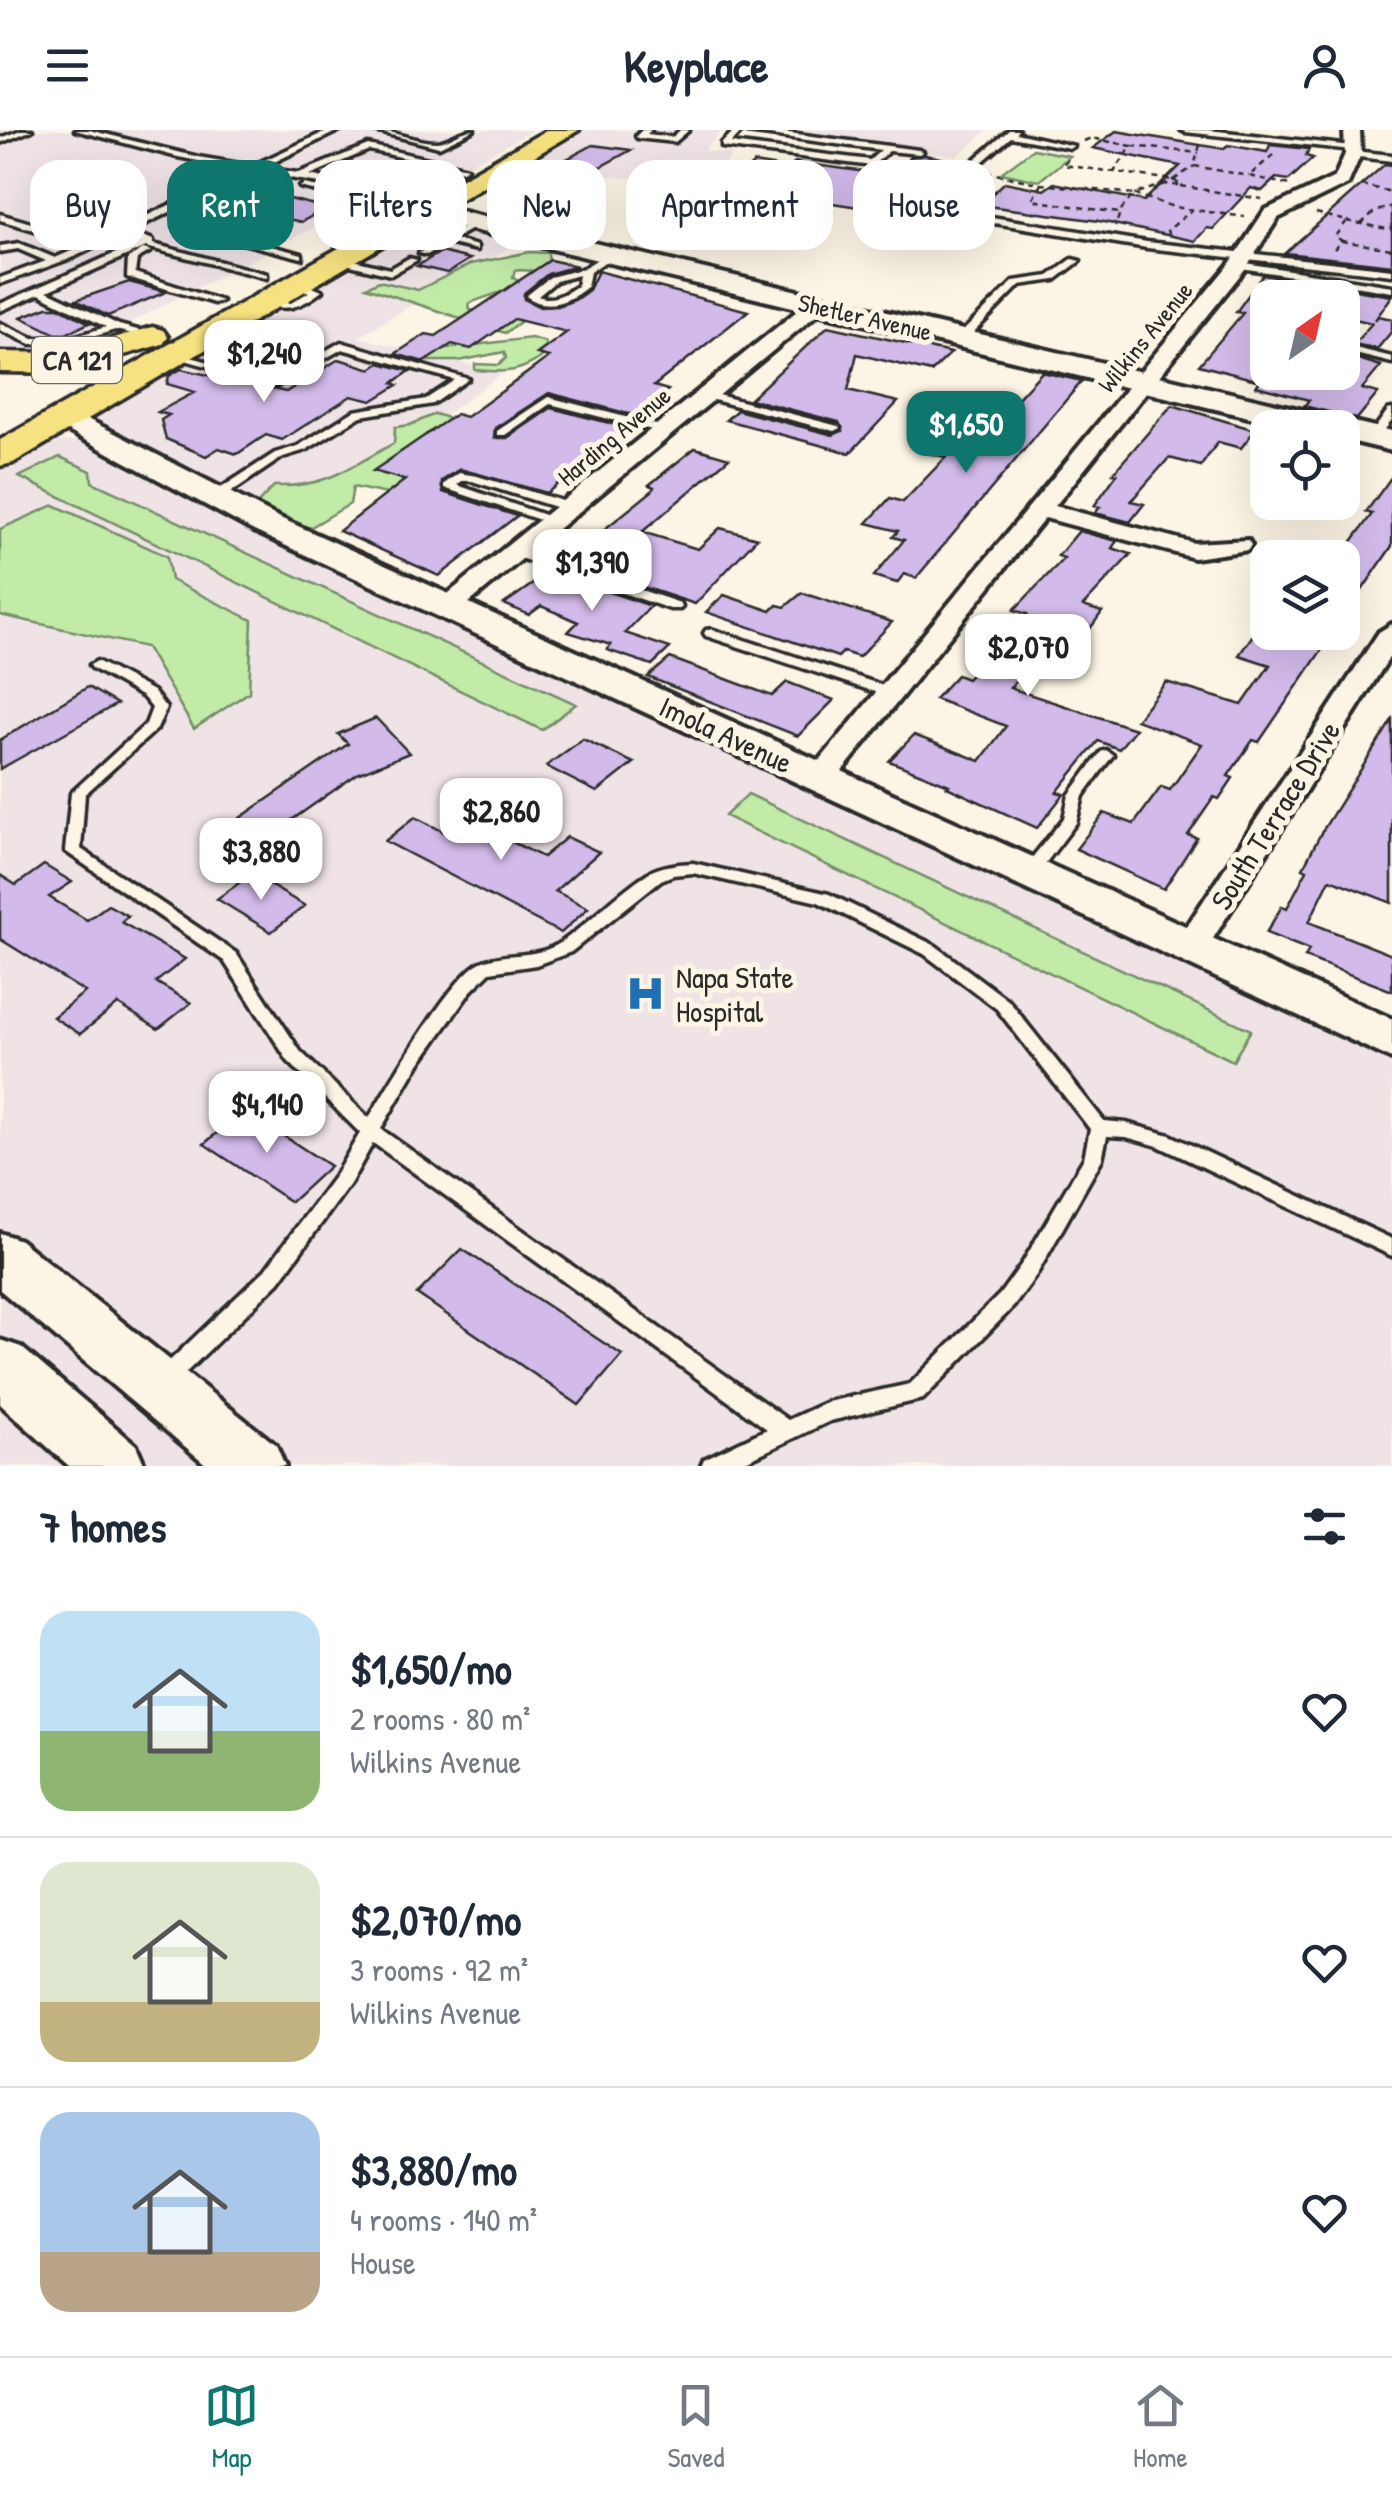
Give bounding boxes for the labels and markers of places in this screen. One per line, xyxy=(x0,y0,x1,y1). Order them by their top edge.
pin: $1,240 xyxy=(183,320,345,405)
pin: $1,650 xyxy=(885,391,1047,476)
pin: $1,390 xyxy=(511,529,673,614)
pin: $2,070 xyxy=(947,614,1109,699)
pin: $2,860 xyxy=(420,778,582,863)
pin: $3,880 xyxy=(180,818,342,903)
place label: Napa State Hospital xyxy=(676,957,793,1031)
hospital icon: Napa State Hospital xyxy=(625,973,667,1015)
pin: $4,140 xyxy=(186,1071,348,1156)

